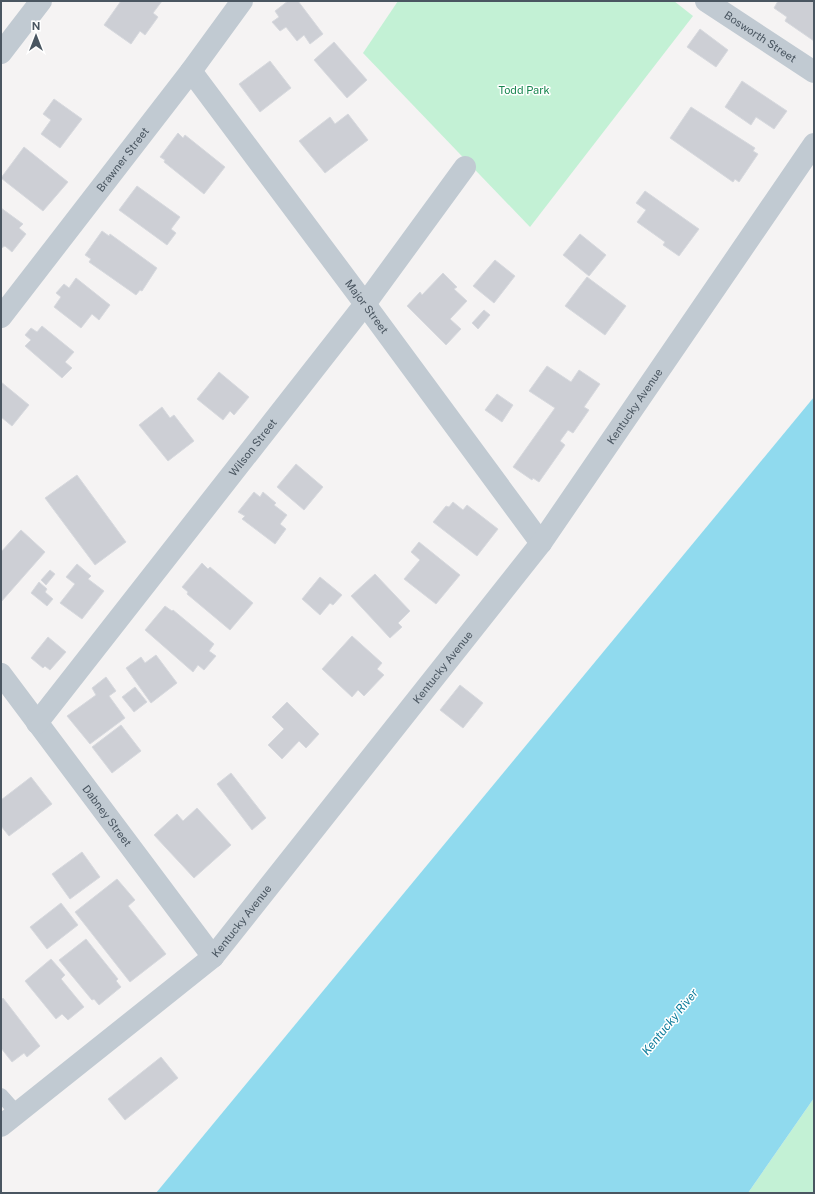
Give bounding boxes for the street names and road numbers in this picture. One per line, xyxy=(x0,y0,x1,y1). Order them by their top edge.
street label: Bosworth Street xyxy=(722,9,798,65)
street label: Brawner Street xyxy=(94,125,151,194)
street label: Major Street xyxy=(343,277,391,336)
street label: Kentucky Avenue xyxy=(605,366,665,446)
street label: Wilson Street xyxy=(227,416,279,478)
street label: Kentucky Avenue xyxy=(410,629,475,706)
street label: Dabney Street xyxy=(80,783,134,849)
street label: Kentucky Avenue xyxy=(209,883,274,960)

